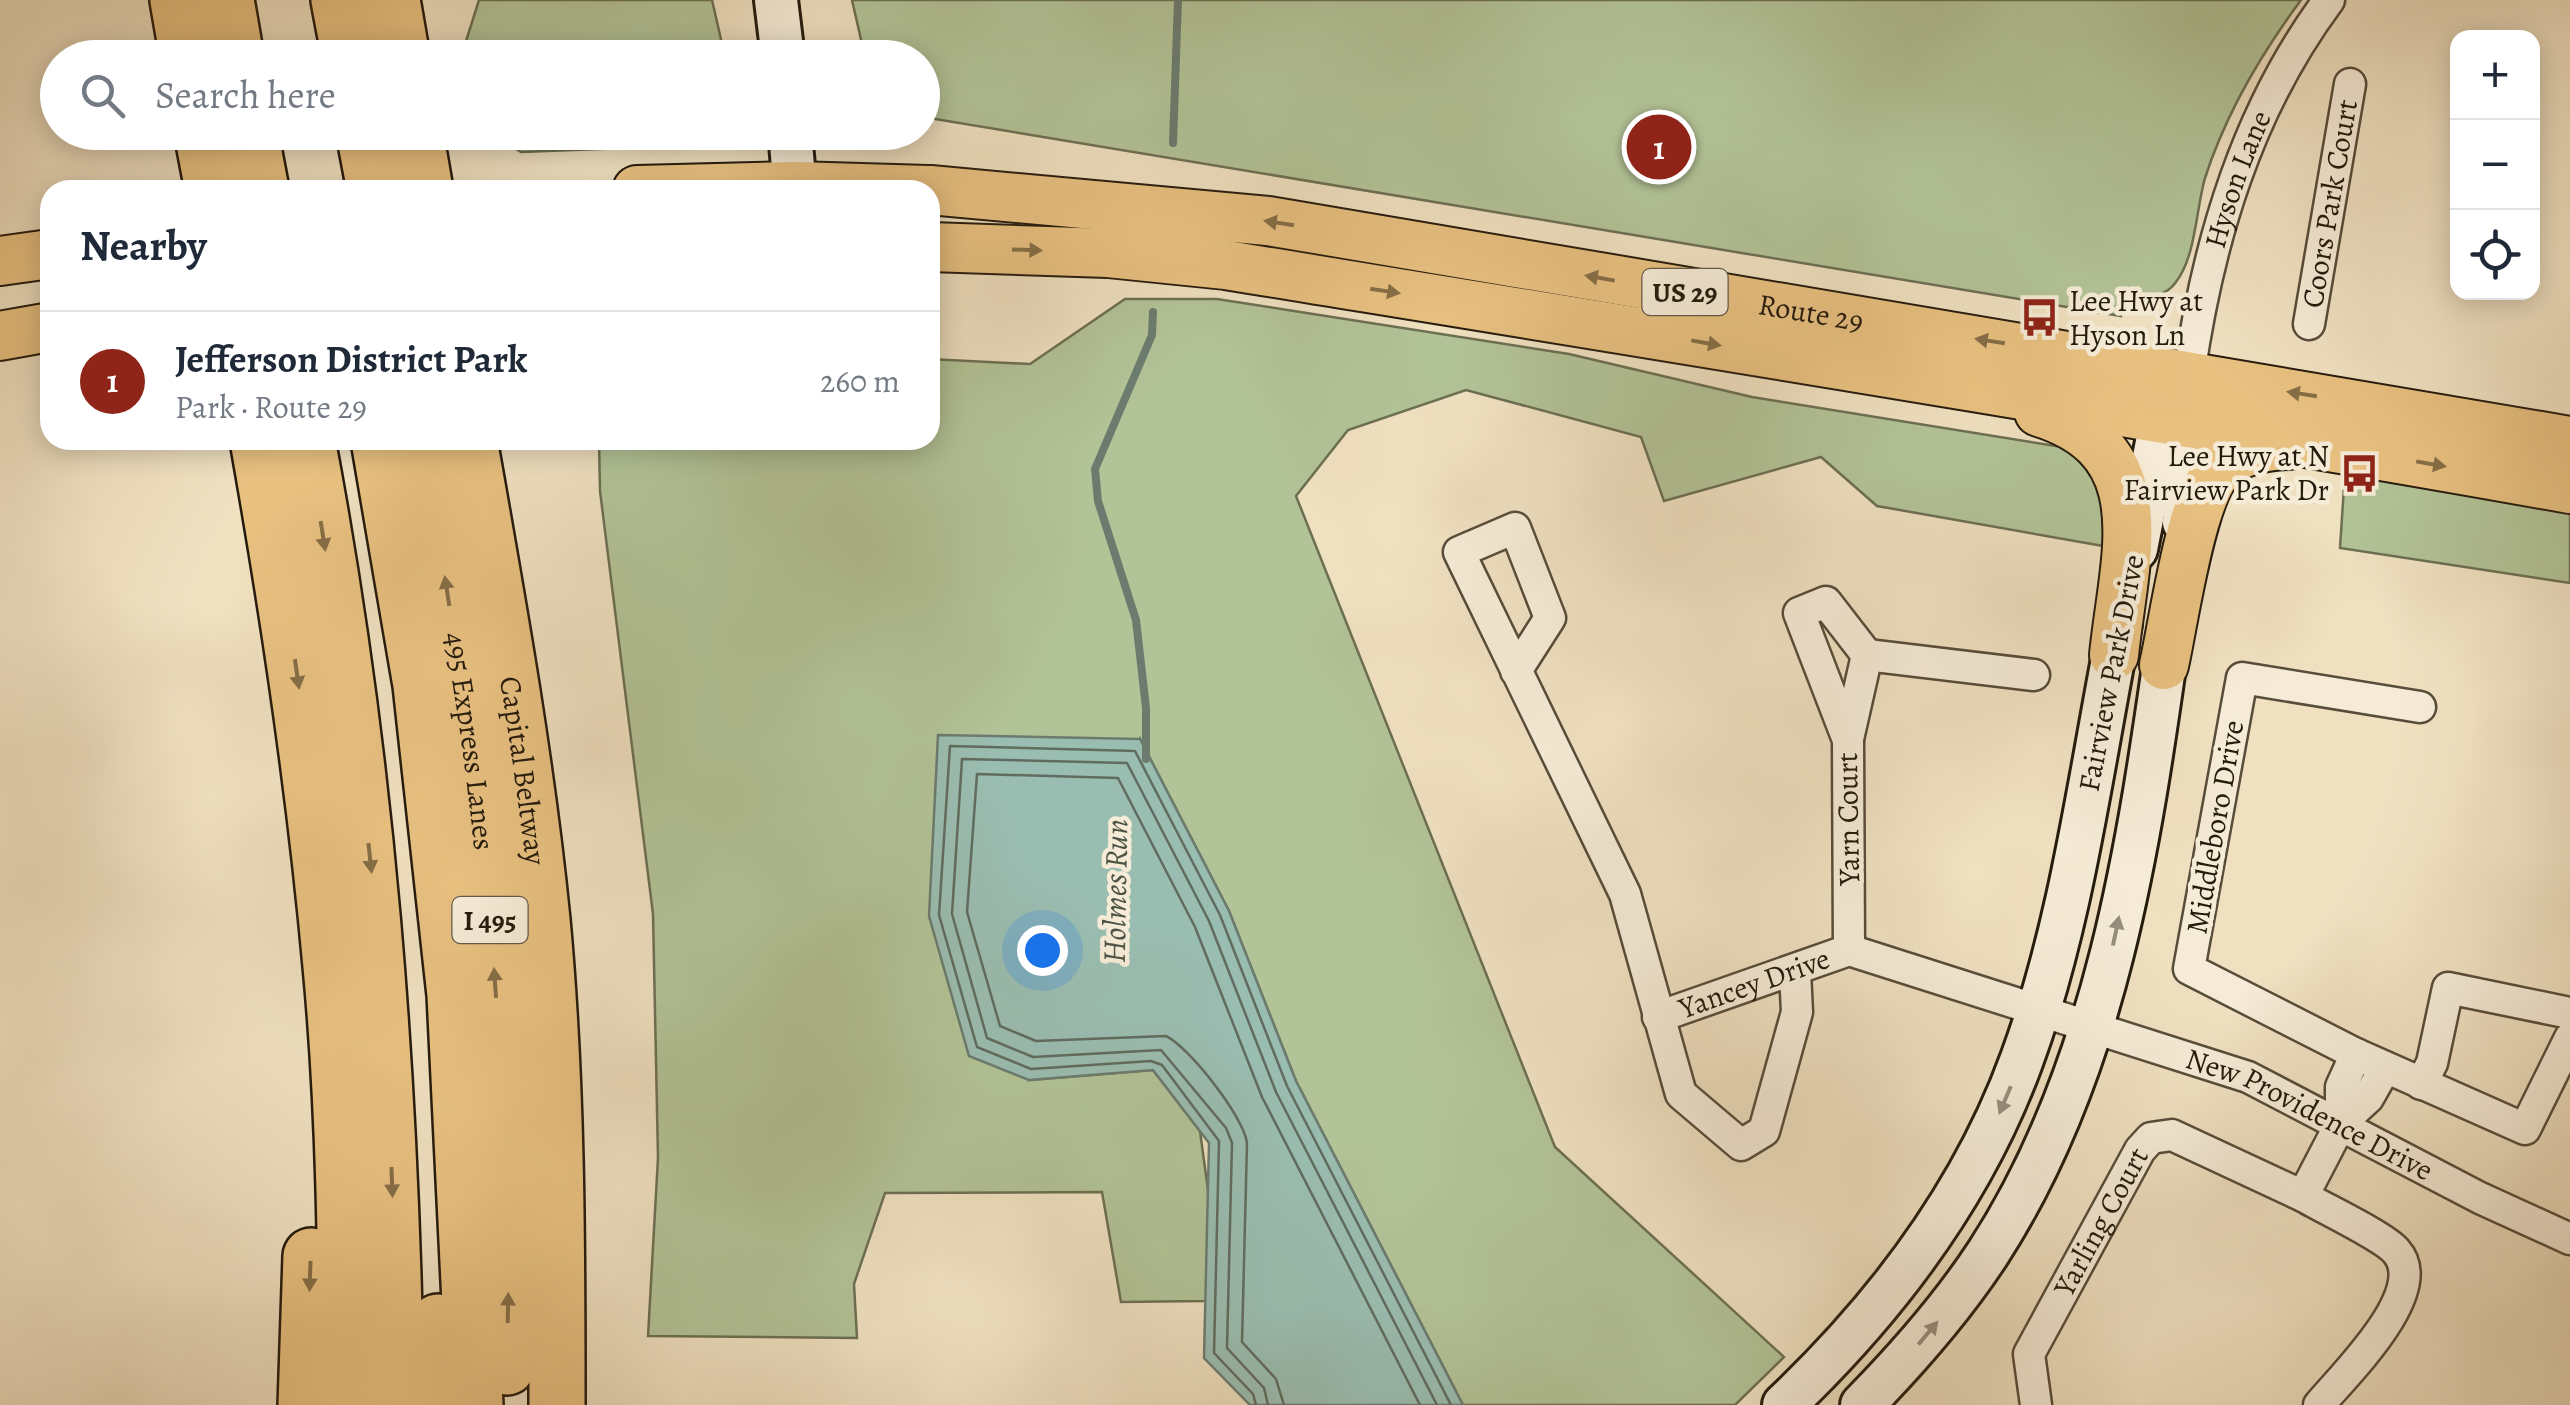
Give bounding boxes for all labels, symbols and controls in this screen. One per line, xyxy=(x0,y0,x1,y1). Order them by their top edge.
map controls xyxy=(2450,30,2540,300)
button: + xyxy=(2450,30,2540,120)
search box xyxy=(40,40,940,150)
icon: search xyxy=(75,68,130,123)
text: Search here xyxy=(155,69,336,121)
street label: Coors Park Court xyxy=(2292,96,2367,311)
street label: Hyson Lane xyxy=(2195,104,2281,253)
pin: 1 xyxy=(1626,110,1692,184)
button: − xyxy=(2450,120,2540,210)
button: locate xyxy=(2450,210,2540,300)
one-way arrow xyxy=(1263,215,1295,231)
text: Nearby xyxy=(80,217,207,274)
one-way arrow xyxy=(1012,243,1044,259)
road number: US 29 xyxy=(1642,269,1728,315)
one-way arrow xyxy=(1583,270,1615,285)
place label: Lee Hwy at Hyson Ln xyxy=(2069,281,2203,355)
one-way arrow xyxy=(1369,283,1401,299)
street label: Route 29 xyxy=(1755,284,1866,341)
bus stop icon: Lee Hwy at Hyson Ln xyxy=(2018,297,2060,339)
text: Jefferson District Park xyxy=(175,333,527,385)
one-way arrow xyxy=(1973,333,2005,349)
one-way arrow xyxy=(1690,336,1722,351)
text: 1 xyxy=(107,359,118,403)
text: 260 m xyxy=(820,359,900,403)
text: Park · Route 29 xyxy=(175,385,367,429)
one-way arrow xyxy=(2286,386,2317,401)
place label: Lee Hwy at N Fairview Park Dr xyxy=(2123,436,2329,510)
bus stop icon: Lee Hwy at N Fairview Park Dr xyxy=(2338,452,2380,494)
one-way arrow xyxy=(2416,457,2447,472)
one-way arrow xyxy=(316,521,332,552)
street label: Fairview Park Drive xyxy=(2068,551,2154,795)
one-way arrow xyxy=(439,575,454,606)
street label: 495 Express Lanes xyxy=(435,629,504,852)
one-way arrow xyxy=(289,659,305,691)
street label: Capital Beltway xyxy=(490,673,556,868)
street label: Middleboro Drive xyxy=(2177,717,2253,937)
street label: Yarn Court xyxy=(1827,752,1869,887)
water label: Holmes Run xyxy=(1092,819,1138,963)
one-way arrow xyxy=(362,842,378,874)
road number: I 495 xyxy=(452,897,528,943)
one-way arrow xyxy=(2109,915,2125,946)
your location xyxy=(1017,925,1068,976)
street label: Yancey Drive xyxy=(1672,938,1835,1028)
one-way arrow xyxy=(487,966,503,998)
street label: New Providence Drive xyxy=(2181,1038,2440,1190)
one-way arrow xyxy=(1997,1085,2013,1115)
street label: Yarling Court xyxy=(2044,1140,2158,1304)
one-way arrow xyxy=(385,1167,401,1198)
one-way arrow xyxy=(301,1260,317,1292)
one-way arrow xyxy=(500,1291,516,1323)
one-way arrow xyxy=(1917,1320,1938,1345)

